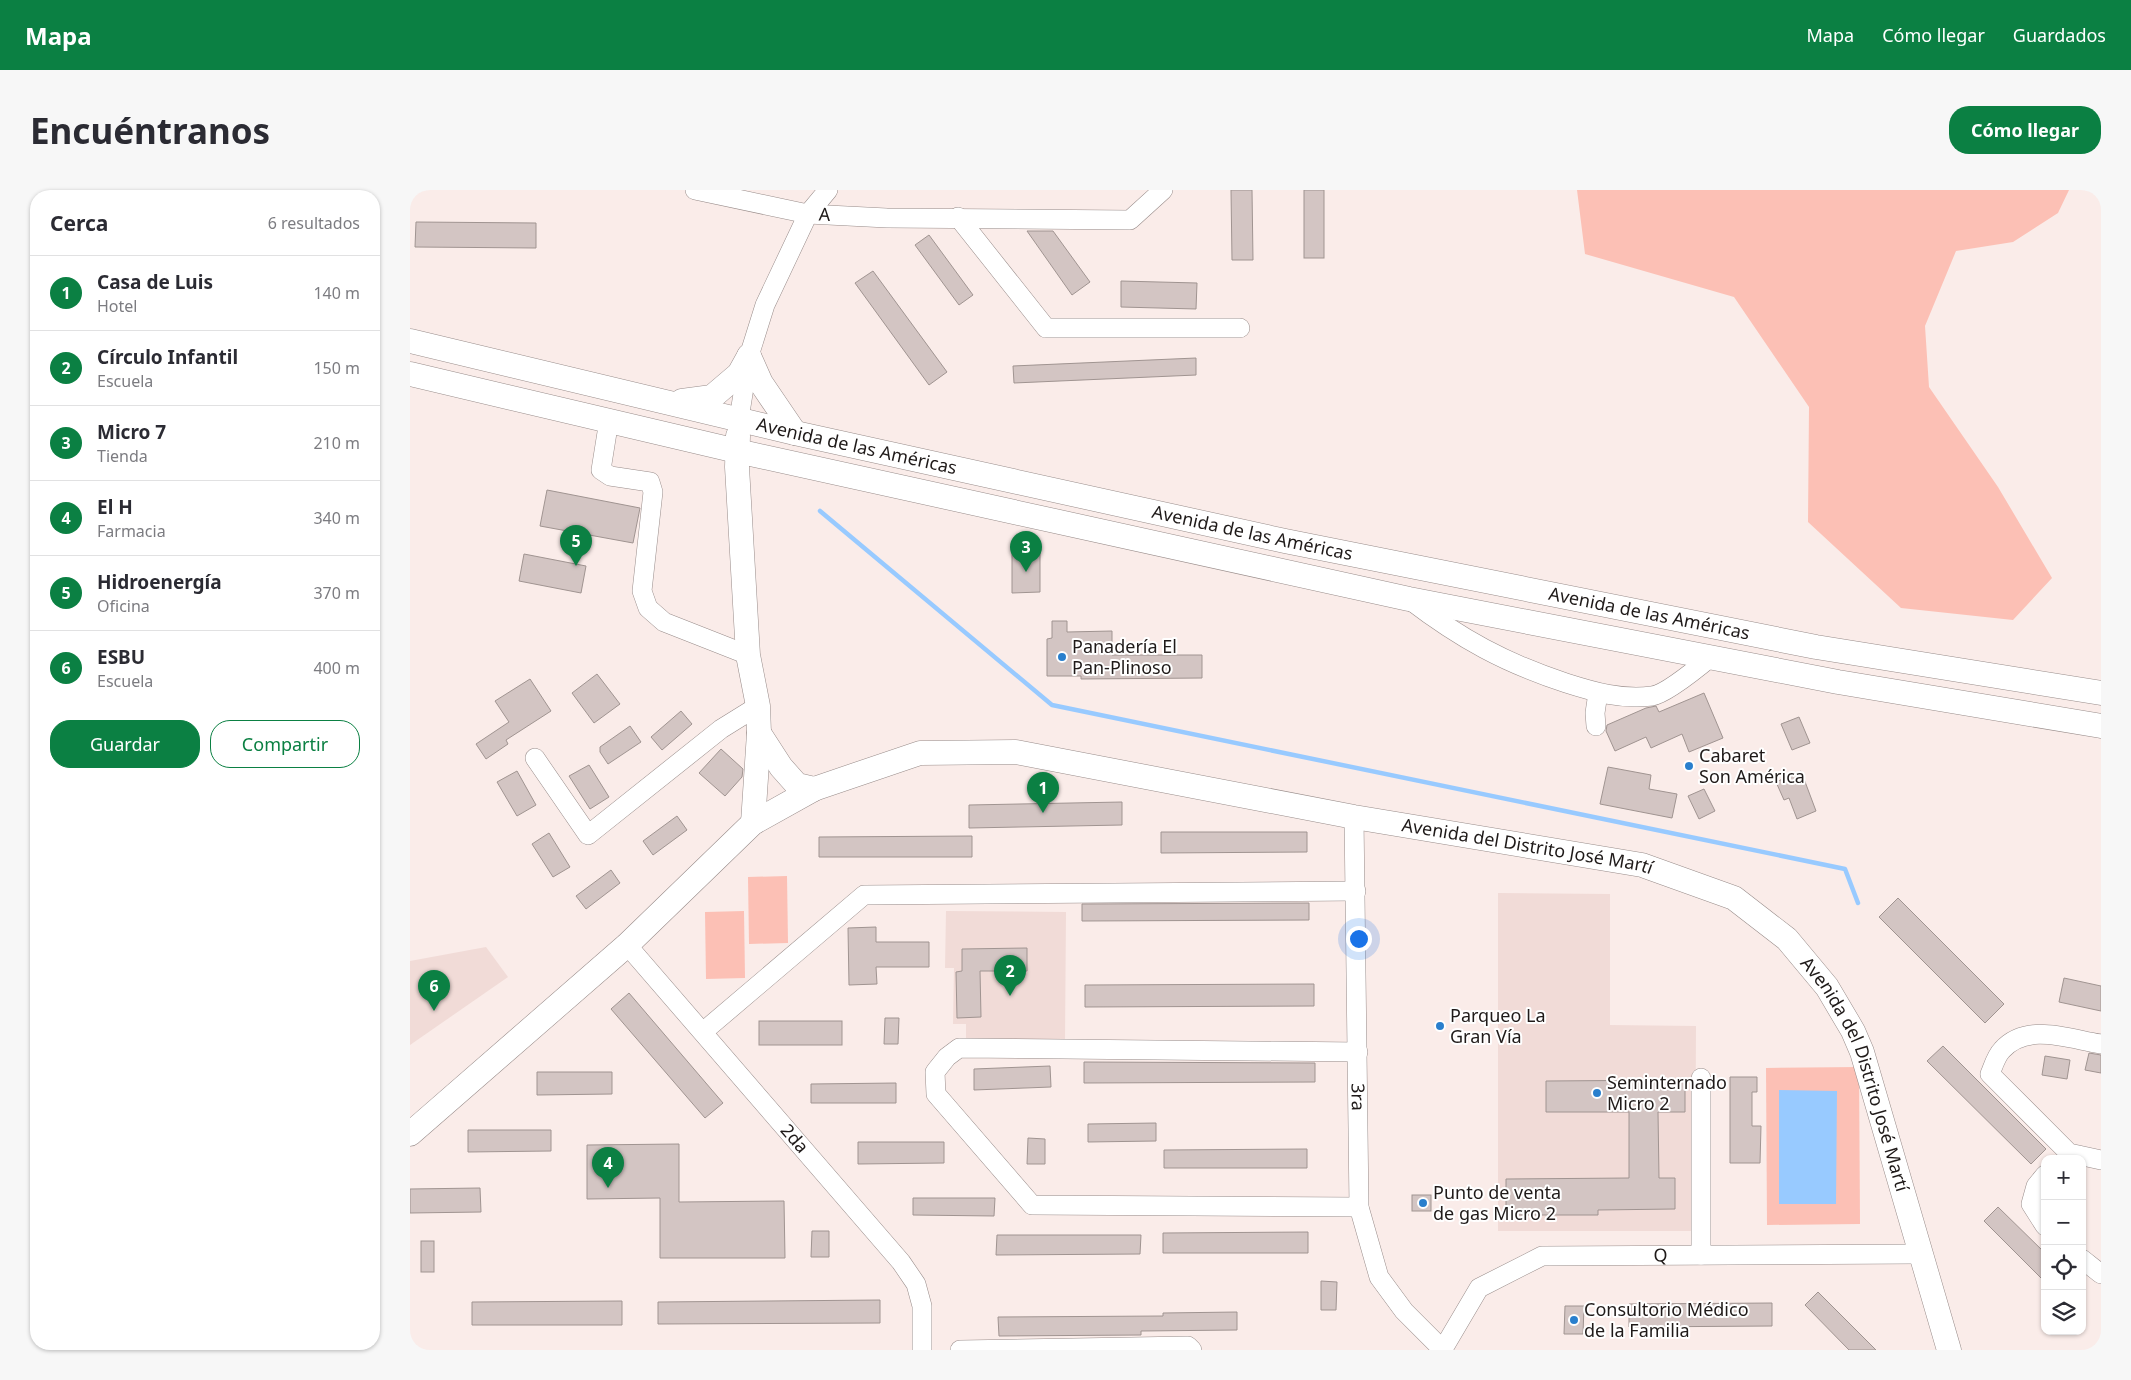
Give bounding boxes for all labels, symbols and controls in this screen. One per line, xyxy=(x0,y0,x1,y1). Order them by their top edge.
text: Mapa xyxy=(25,19,92,52)
text: Mapa xyxy=(1807,23,1854,47)
text: Cómo llegar xyxy=(1882,23,1985,47)
text: Guardados xyxy=(2013,23,2106,47)
button: Cómo llegar xyxy=(1949,106,2101,154)
text: Encuéntranos xyxy=(30,107,270,154)
street label: A xyxy=(818,202,831,226)
text: Cerca xyxy=(50,209,108,237)
text: 6 resultados xyxy=(268,212,360,234)
text: Casa de Luis xyxy=(97,269,213,295)
text: 1 xyxy=(61,282,71,304)
text: 140 m xyxy=(313,282,360,304)
text: Hotel xyxy=(97,295,137,317)
text: Círculo Infantil xyxy=(97,344,238,370)
text: 2 xyxy=(61,357,71,379)
text: 150 m xyxy=(313,357,360,379)
text: Escuela xyxy=(97,370,153,392)
street label: Avenida de las Américas xyxy=(754,411,959,479)
text: Micro 7 xyxy=(97,419,166,445)
text: 3 xyxy=(61,432,71,454)
text: 210 m xyxy=(313,432,360,454)
text: Tienda xyxy=(97,445,148,467)
text: El H xyxy=(97,494,133,520)
street label: Avenida de las Américas xyxy=(1150,499,1355,565)
text: 4 xyxy=(61,507,71,529)
text: 340 m xyxy=(313,507,360,529)
text: Farmacia xyxy=(97,520,166,542)
pin: 5 xyxy=(560,525,592,566)
pin: 3 xyxy=(1010,531,1042,572)
text: Hidroenergía xyxy=(97,569,222,595)
street label: Avenida de las Américas xyxy=(1547,581,1752,645)
text: 5 xyxy=(61,582,71,604)
text: 370 m xyxy=(313,582,360,604)
text: Oficina xyxy=(97,595,150,617)
place label: Panadería El Pan-Plinoso xyxy=(1072,634,1177,679)
text: ESBU xyxy=(97,644,145,670)
marker: Panadería El Pan-Plinoso xyxy=(1056,651,1068,663)
text: 6 xyxy=(61,657,71,679)
text: 400 m xyxy=(313,657,360,679)
text: Escuela xyxy=(97,670,153,692)
button: Guardar xyxy=(50,720,200,768)
button: Compartir xyxy=(210,720,360,768)
place label: Cabaret Son América xyxy=(1699,743,1805,788)
marker: Cabaret Son América xyxy=(1683,760,1695,772)
pin: 1 xyxy=(1027,772,1059,813)
street label: Avenida del Distrito José Martí xyxy=(1400,812,1657,879)
your location xyxy=(1346,926,1372,952)
street label: Avenida del Distrito José Martí xyxy=(1796,951,1915,1195)
pin: 2 xyxy=(994,955,1026,996)
pin: 6 xyxy=(418,970,450,1011)
place label: Parqueo La Gran Vía xyxy=(1450,1003,1546,1048)
marker: Parqueo La Gran Vía xyxy=(1434,1020,1446,1032)
place label: Seminternado Micro 2 xyxy=(1607,1070,1727,1115)
street label: 3ra xyxy=(1346,1083,1371,1111)
marker: Seminternado Micro 2 xyxy=(1591,1087,1603,1099)
street label: 2da xyxy=(776,1118,815,1158)
pin: 4 xyxy=(592,1147,624,1188)
map controls xyxy=(2041,1155,2086,1335)
button: + xyxy=(2041,1155,2086,1200)
place label: Punto de venta de gas Micro 2 xyxy=(1433,1180,1561,1225)
marker: Punto de venta de gas Micro 2 xyxy=(1417,1197,1429,1209)
button: − xyxy=(2041,1200,2086,1245)
street label: Q xyxy=(1653,1242,1668,1266)
button: locate xyxy=(2041,1245,2086,1290)
button: layers xyxy=(2041,1290,2086,1335)
place label: Consultorio Médico de la Familia xyxy=(1584,1297,1749,1342)
marker: Consultorio Médico de la Familia xyxy=(1568,1314,1580,1326)

